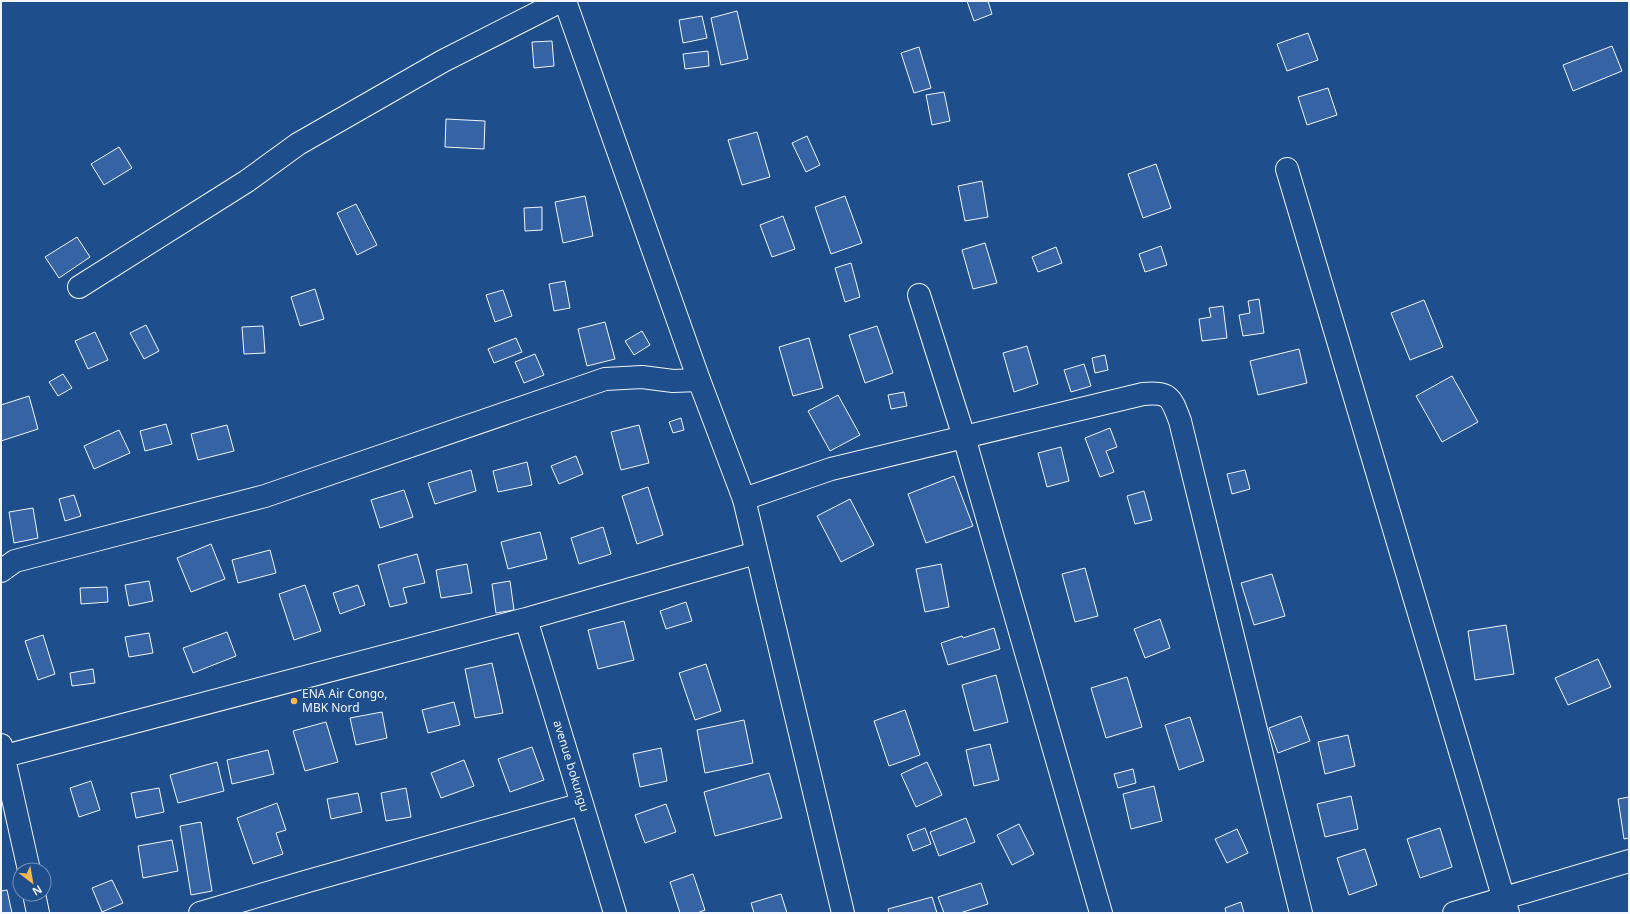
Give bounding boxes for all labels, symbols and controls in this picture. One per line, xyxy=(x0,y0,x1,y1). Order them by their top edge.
place label: ENA Air Congo, MBK Nord xyxy=(302,685,388,716)
marker: ENA Air Congo, MBK Nord xyxy=(289,696,299,706)
street label: avenue bokungu xyxy=(549,718,593,814)
north arrow xyxy=(12,862,52,902)
text: N xyxy=(30,882,45,900)

